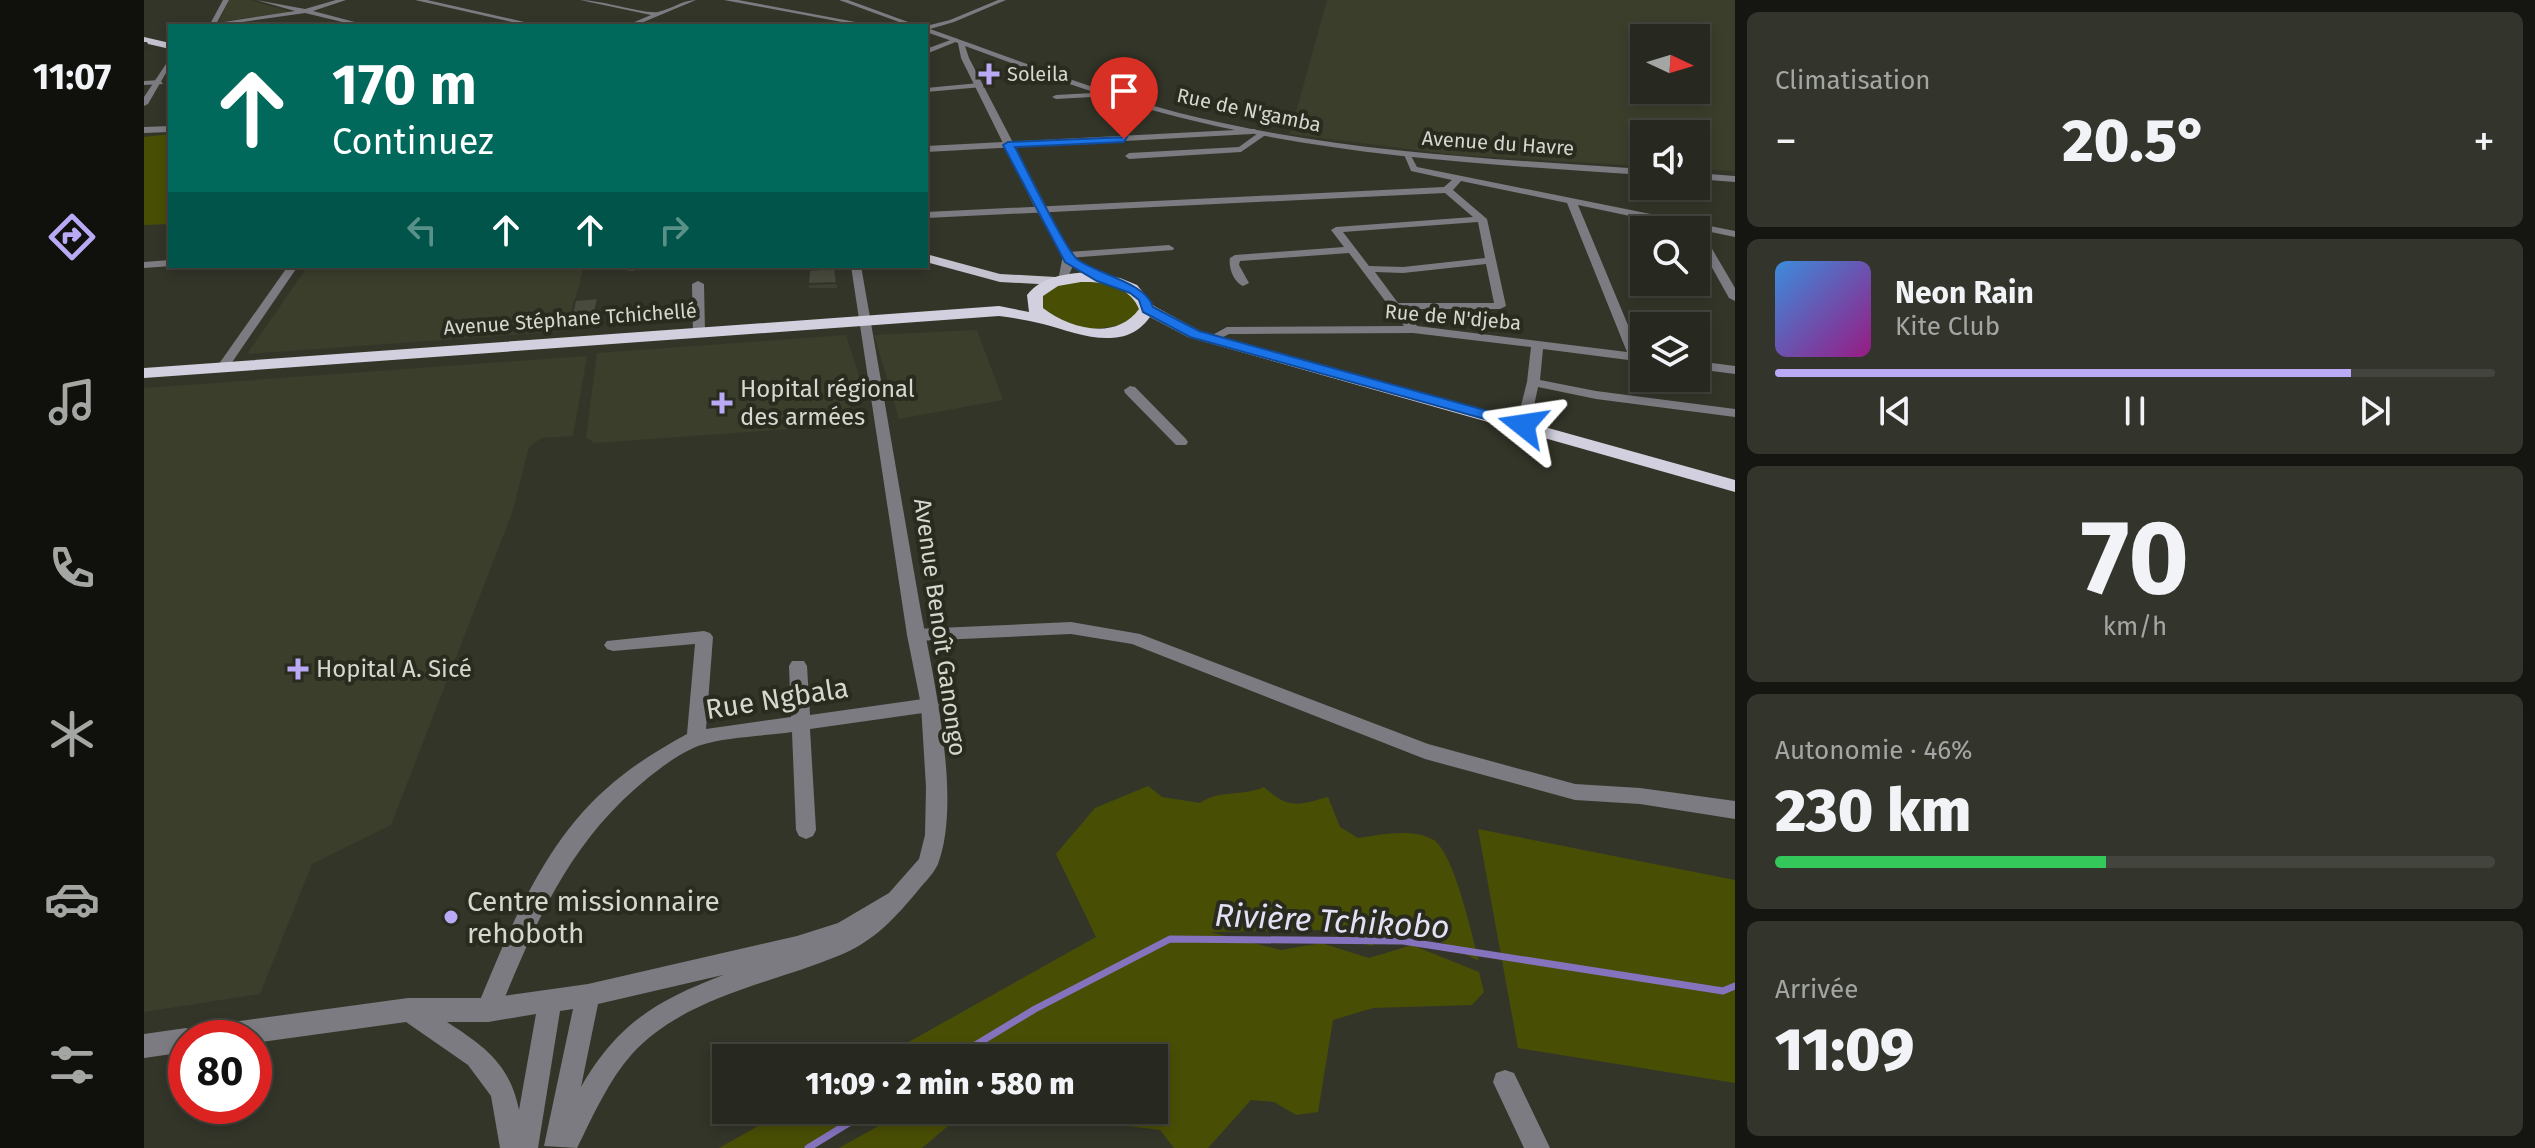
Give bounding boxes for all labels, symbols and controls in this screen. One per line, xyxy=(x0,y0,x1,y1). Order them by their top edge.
north arrow xyxy=(1630,24,1710,104)
map controls xyxy=(1630,24,1710,392)
text: 170 m xyxy=(332,52,477,119)
text: 11:07 xyxy=(33,55,111,99)
icon: ahead xyxy=(200,56,304,160)
pin xyxy=(1090,57,1158,139)
place label: Soleila xyxy=(1007,62,1069,86)
marker: Soleila xyxy=(978,63,1000,85)
text: Climatisation xyxy=(1775,65,1931,96)
icon: arrive xyxy=(1102,69,1146,113)
street label: Rue de N'gamba xyxy=(1175,83,1323,137)
text: 20.5° xyxy=(2062,105,2208,177)
text: − xyxy=(1775,115,1797,168)
text: + xyxy=(2473,115,2495,168)
text: Continuez xyxy=(332,120,494,164)
button: sound xyxy=(1630,120,1710,200)
street label: Avenue du Havre xyxy=(1421,126,1575,160)
icon: left xyxy=(400,208,444,252)
icon: ahead xyxy=(484,208,528,252)
icon: ahead xyxy=(568,208,612,252)
icon: right xyxy=(652,208,696,252)
icon: directions xyxy=(44,209,100,265)
button: search xyxy=(1630,216,1710,296)
text: Neon Rain xyxy=(1895,275,2034,311)
street label: Avenue Stéphane Tchichellé xyxy=(443,298,697,340)
street label: Rue de N'djeba xyxy=(1384,299,1522,335)
text: Kite Club xyxy=(1895,311,2000,342)
button: layers xyxy=(1630,312,1710,392)
icon: music xyxy=(44,374,100,430)
place label: Hopital régional des armées xyxy=(740,375,915,431)
position arrow xyxy=(1481,383,1565,467)
icon: previous xyxy=(1873,389,1917,433)
icon: pause xyxy=(2113,389,2157,433)
icon: next xyxy=(2353,389,2397,433)
marker: Hopital régional des armées xyxy=(711,392,733,414)
street label: Avenue Benoît Ganongo xyxy=(908,496,972,758)
text: 70 xyxy=(2081,496,2189,621)
icon: phone xyxy=(44,540,100,596)
text: km/h xyxy=(2103,611,2167,642)
place label: Hopital A. Sicé xyxy=(316,655,472,683)
marker: Hopital A. Sicé xyxy=(287,658,309,680)
street label: Rue Ngbala xyxy=(703,671,851,726)
icon: climate xyxy=(44,706,100,762)
text: Autonomie · 46% xyxy=(1775,735,1973,766)
text: 230 km xyxy=(1775,775,1971,847)
icon: car xyxy=(44,871,100,927)
place label: Centre missionnaire rehoboth xyxy=(467,885,720,950)
water label: Rivière Tchikobo xyxy=(1213,896,1451,946)
marker: Centre missionnaire rehoboth xyxy=(442,908,460,926)
text: Arrivée xyxy=(1775,974,1858,1005)
text: 11:09 xyxy=(1775,1014,1914,1086)
speed limit sign: 80 xyxy=(168,1020,272,1124)
icon: filters xyxy=(44,1037,100,1093)
text: 11:09 · 2 min · 580 m xyxy=(806,1066,1074,1102)

